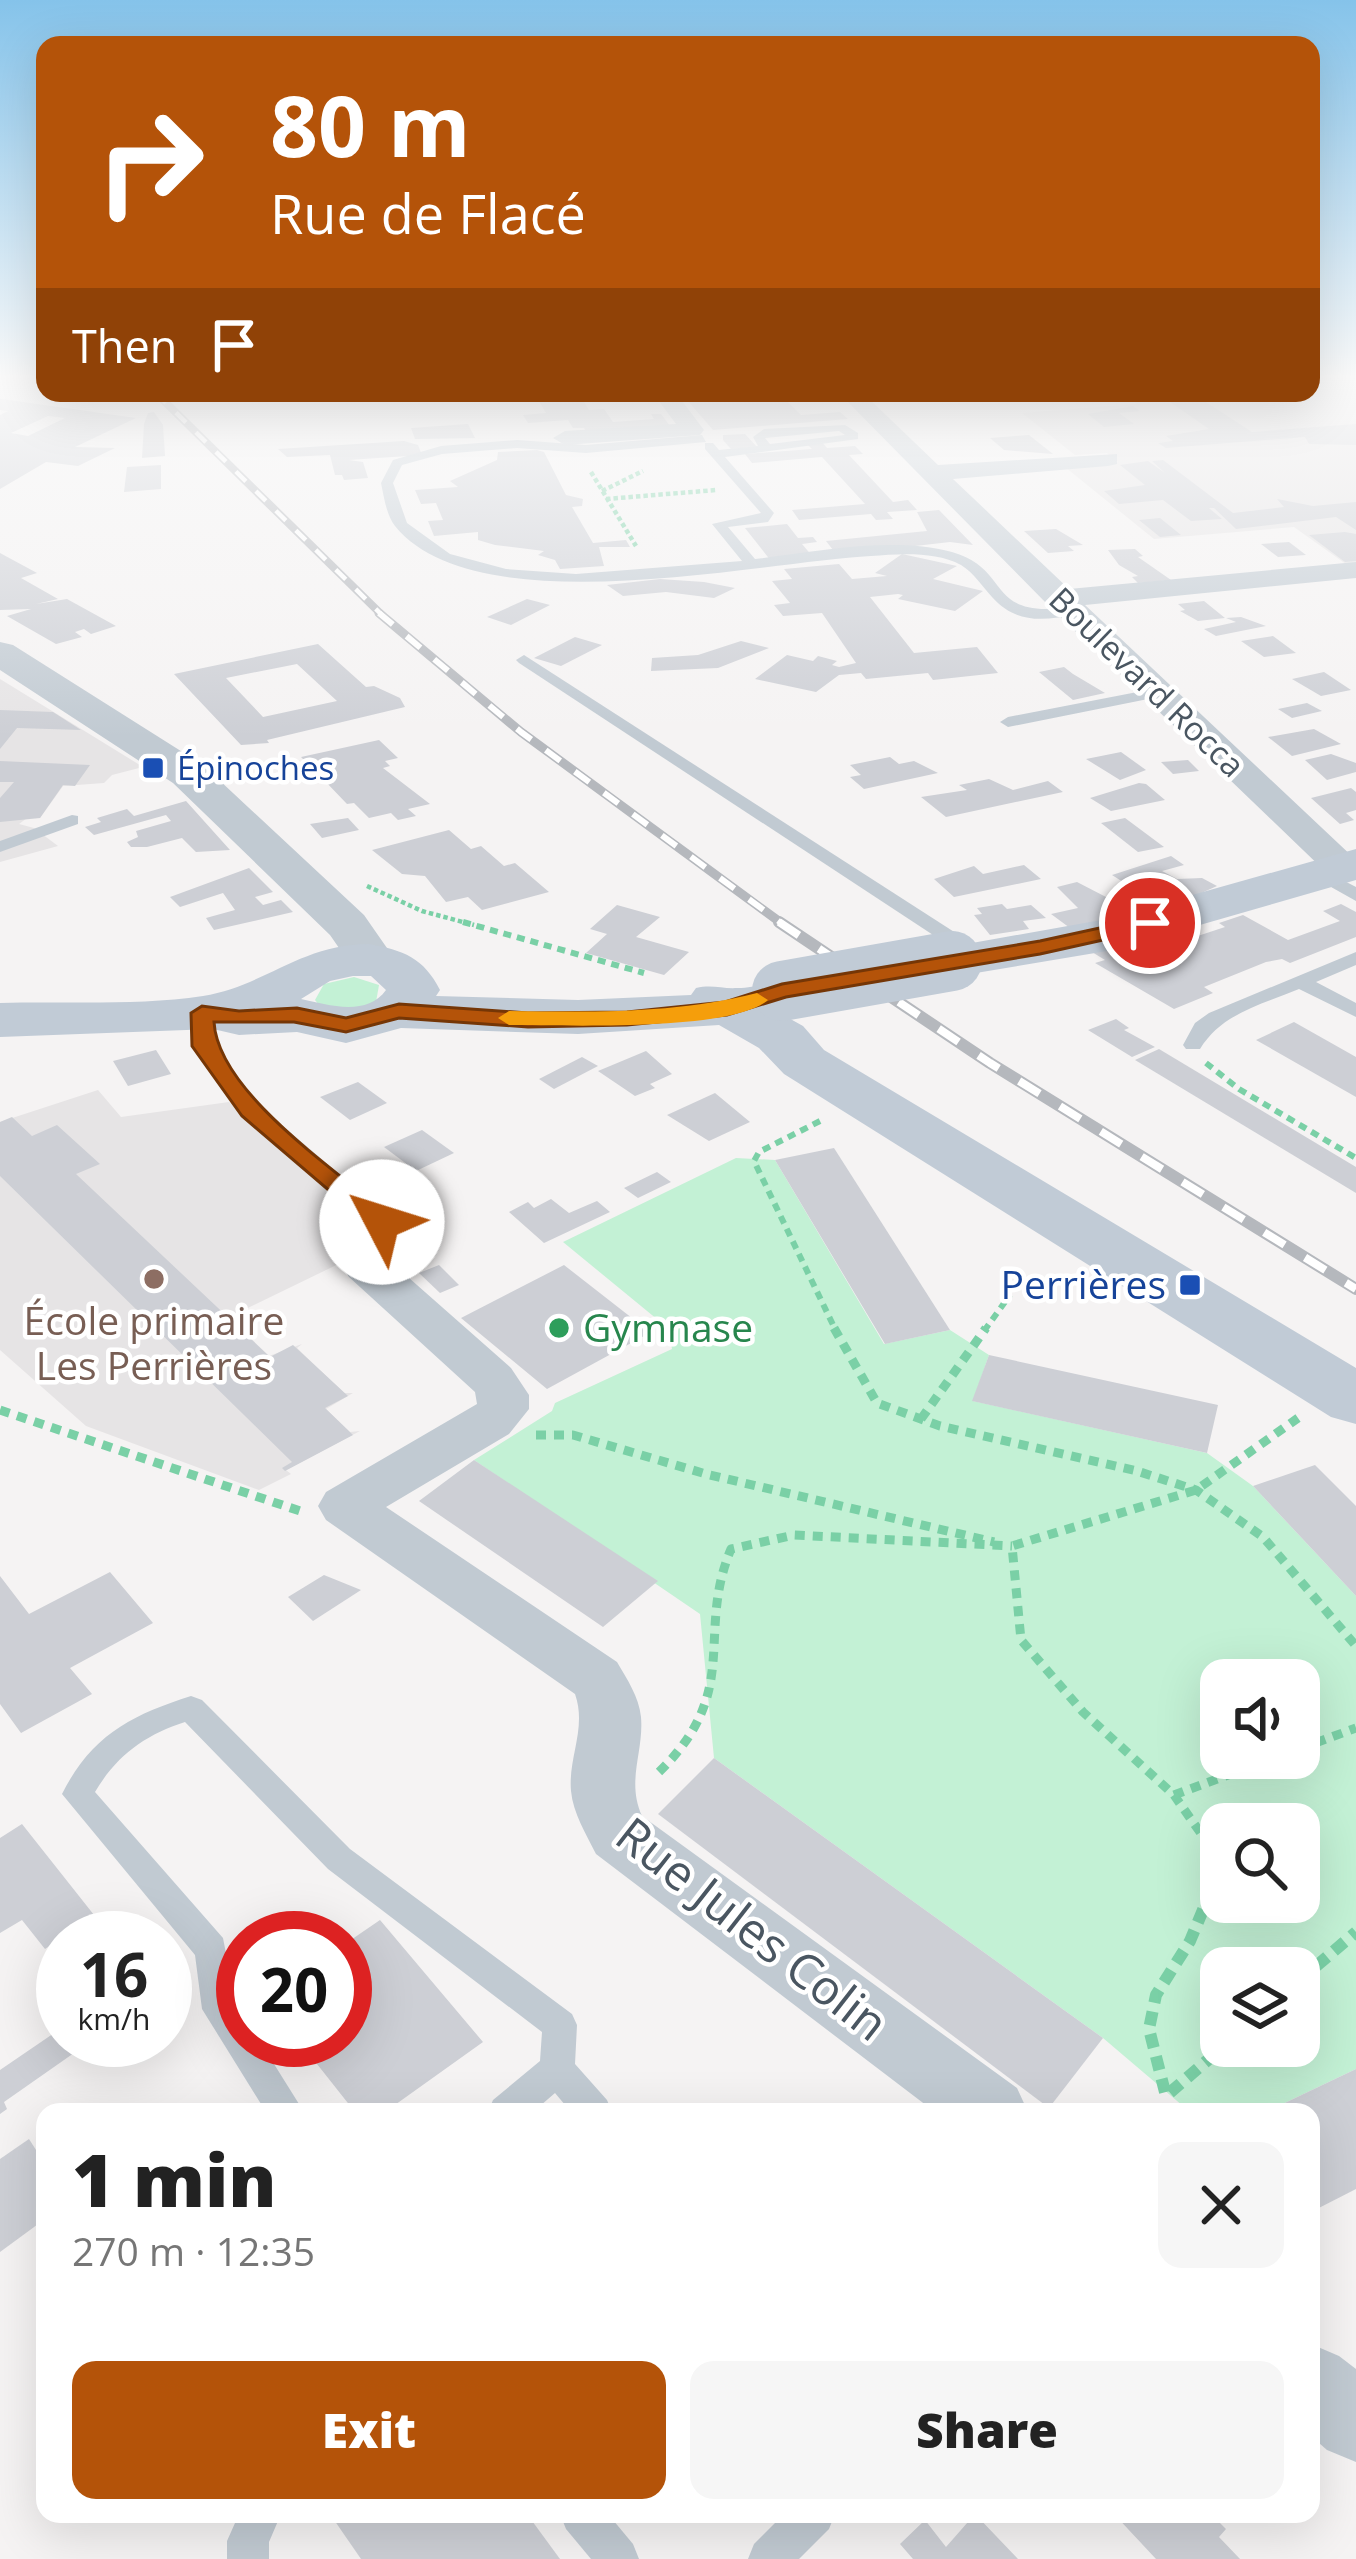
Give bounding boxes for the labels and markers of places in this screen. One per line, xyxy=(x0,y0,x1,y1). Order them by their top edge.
place label: Épinoches xyxy=(177,745,334,790)
marker: Épinoches xyxy=(140,755,166,781)
pin xyxy=(1099,872,1201,974)
place label: Perrières xyxy=(1001,1257,1166,1310)
marker: École primaire Les Perrières xyxy=(141,1266,167,1292)
marker: Perrières xyxy=(1177,1272,1203,1298)
place label: École primaire Les Perrières xyxy=(24,1293,284,1391)
place label: Gymnase xyxy=(583,1300,753,1353)
marker: Gymnase xyxy=(546,1315,572,1341)

